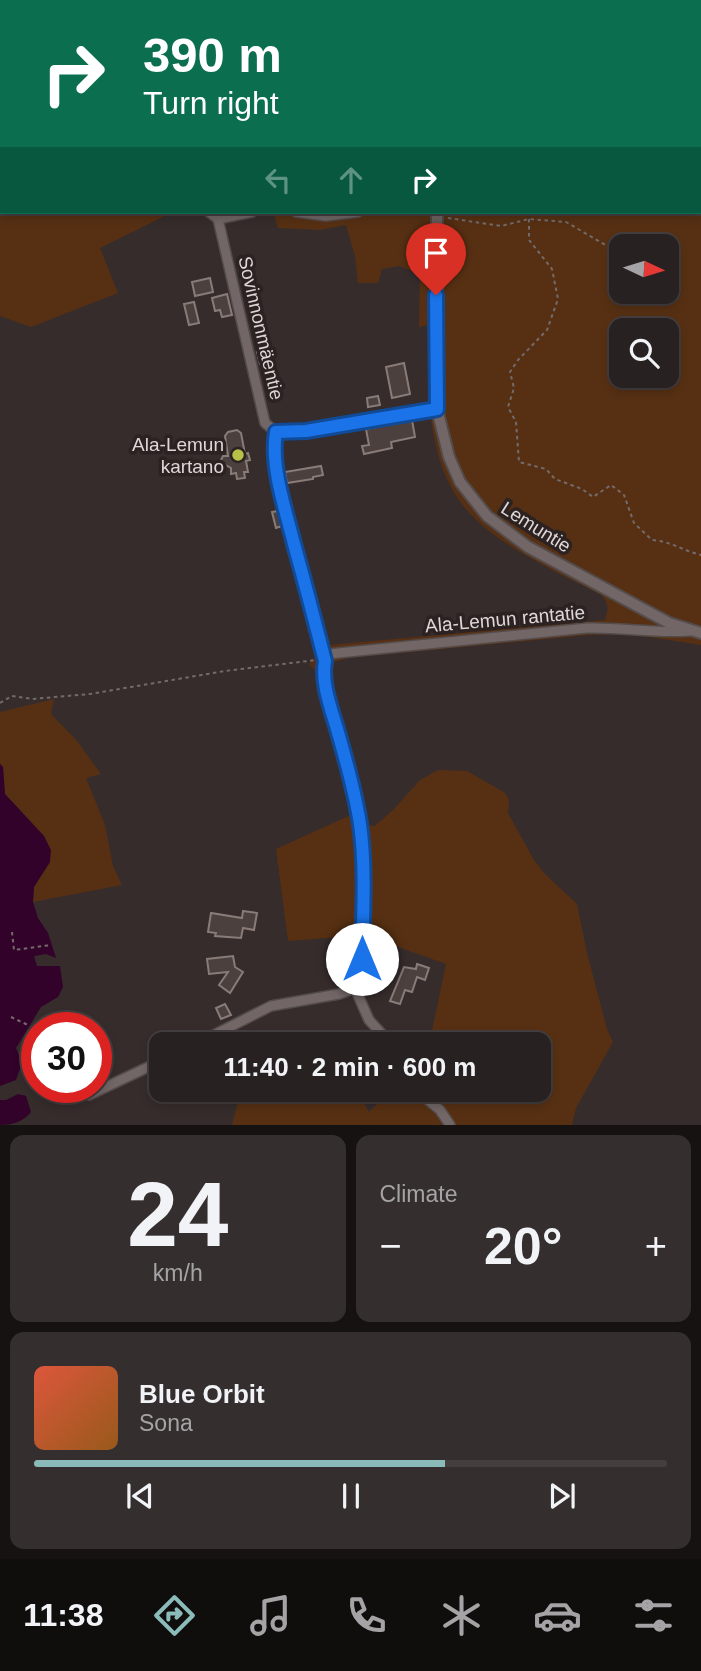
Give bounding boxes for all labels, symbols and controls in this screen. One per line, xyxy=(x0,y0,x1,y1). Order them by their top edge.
icon: right xyxy=(28,28,119,119)
text: 390 m xyxy=(143,28,282,82)
text: Turn right xyxy=(143,85,279,121)
icon: left xyxy=(259,161,297,199)
icon: ahead xyxy=(332,161,370,199)
icon: right xyxy=(405,161,443,199)
pin xyxy=(406,223,466,295)
icon: arrive xyxy=(417,234,455,272)
north arrow xyxy=(609,234,679,304)
map controls xyxy=(609,234,679,388)
street label: Sovinnonmäentie xyxy=(234,254,288,402)
button: search xyxy=(609,318,679,388)
place label: Ala-Lemun kartano xyxy=(132,434,224,477)
marker: Ala-Lemun kartano xyxy=(230,447,246,463)
street label: Lemuntie xyxy=(497,497,575,557)
street label: Ala-Lemun rantatie xyxy=(424,602,586,636)
position arrow xyxy=(325,922,399,996)
speed limit sign: 30 xyxy=(21,1012,112,1103)
text: 11:40 · 2 min · 600 m xyxy=(224,1052,476,1082)
text: 24 xyxy=(127,1164,228,1265)
text: Climate xyxy=(380,1181,457,1207)
text: 20° xyxy=(484,1217,563,1275)
text: − xyxy=(380,1225,402,1267)
text: + xyxy=(645,1225,667,1267)
text: km/h xyxy=(153,1260,203,1286)
text: Blue Orbit xyxy=(139,1379,265,1409)
text: Sona xyxy=(139,1410,193,1436)
icon: previous xyxy=(121,1477,159,1515)
icon: pause xyxy=(332,1477,370,1515)
icon: next xyxy=(543,1477,581,1515)
icon: directions xyxy=(150,1591,199,1640)
icon: music xyxy=(246,1591,295,1640)
icon: phone xyxy=(342,1591,391,1640)
icon: climate xyxy=(437,1591,486,1640)
icon: car xyxy=(533,1591,582,1640)
icon: filters xyxy=(629,1591,678,1640)
text: 11:38 xyxy=(23,1597,103,1633)

